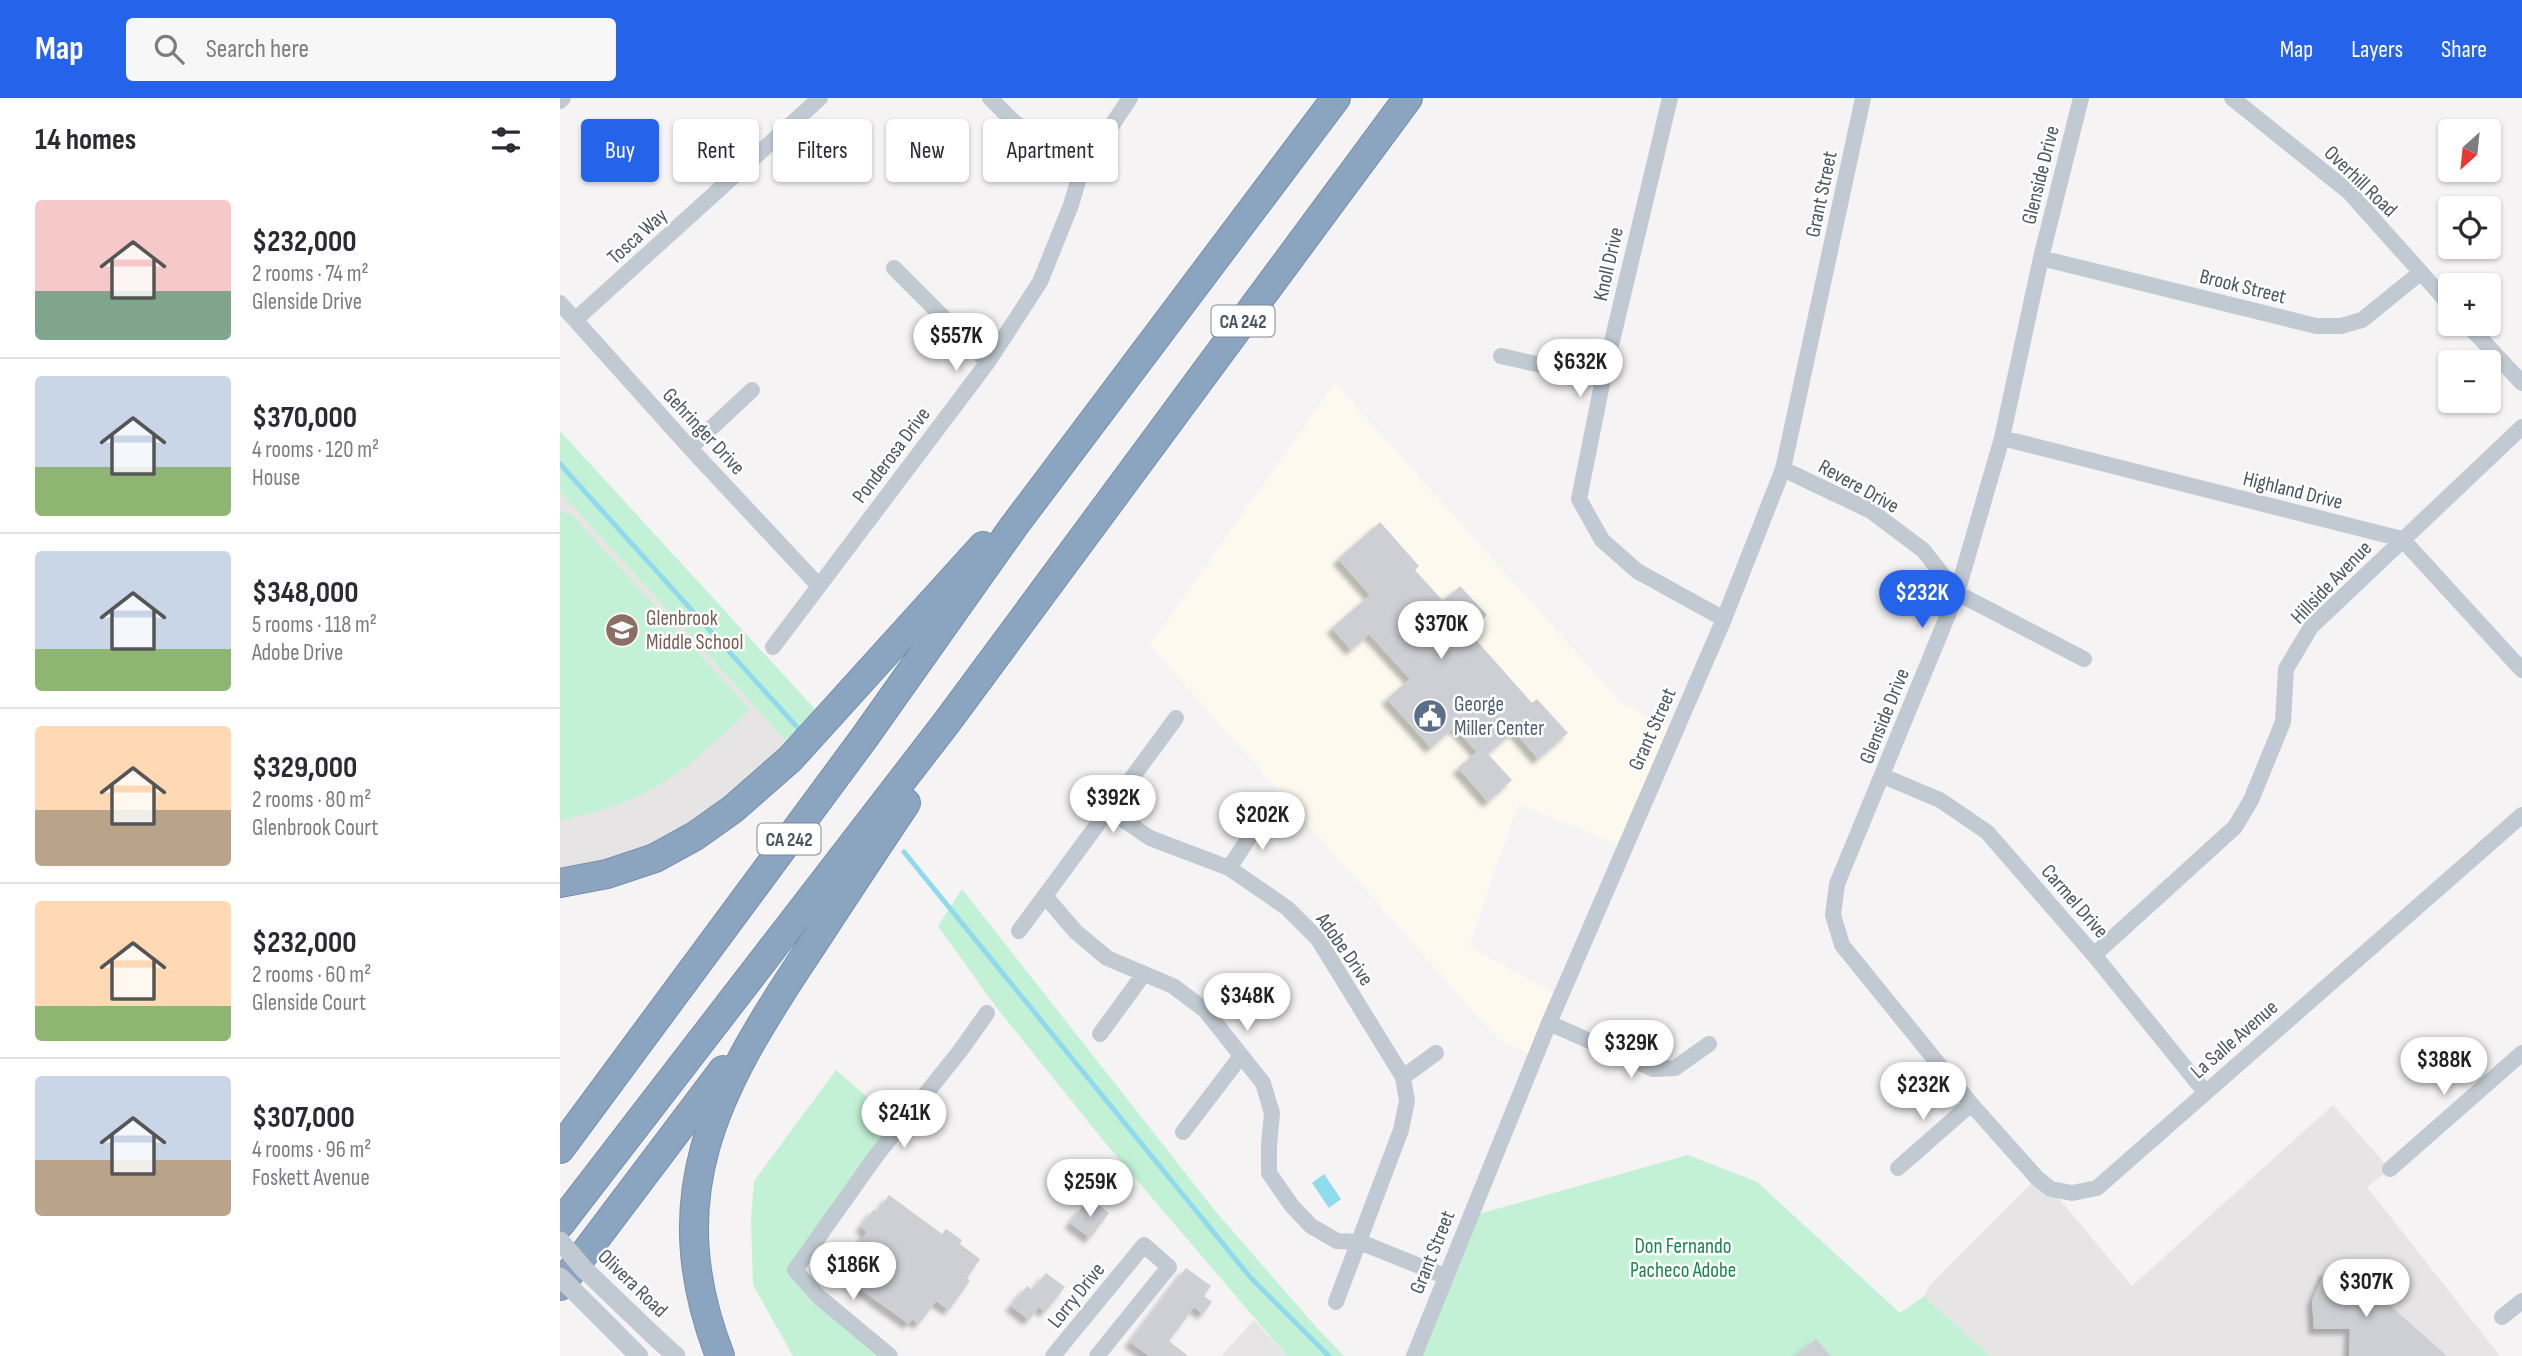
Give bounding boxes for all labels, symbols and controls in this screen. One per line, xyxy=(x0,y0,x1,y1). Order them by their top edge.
search box xyxy=(126,18,616,81)
text: Map xyxy=(35,29,84,69)
icon: search xyxy=(150,30,188,68)
text: Search here xyxy=(206,34,309,65)
text: Map xyxy=(2280,35,2313,64)
text: Layers xyxy=(2351,35,2403,64)
text: Share xyxy=(2441,35,2487,64)
chip: Buy xyxy=(581,119,659,182)
chip: Rent xyxy=(673,119,759,182)
chip: Filters xyxy=(773,119,872,182)
chip: New xyxy=(886,119,969,182)
chip: Apartment xyxy=(983,119,1118,182)
north arrow xyxy=(2438,119,2501,182)
map controls xyxy=(2438,119,2501,413)
icon: filters xyxy=(487,121,525,159)
text: 14 homes xyxy=(35,122,136,158)
street label: Glenside Drive xyxy=(2016,123,2065,227)
street label: Overhill Road xyxy=(2319,140,2402,222)
street label: Grant Street xyxy=(1800,149,1843,239)
button: locate xyxy=(2438,196,2501,259)
street label: Tosca Way xyxy=(602,203,672,270)
text: $232,000 xyxy=(252,224,357,260)
street label: Knoll Drive xyxy=(1588,225,1629,303)
icon: home xyxy=(91,228,175,312)
text: 2 rooms · 74 m² xyxy=(252,260,369,288)
street label: Brook Street xyxy=(2197,264,2289,309)
button: + xyxy=(2438,273,2501,336)
text: Glenside Drive xyxy=(252,288,362,316)
road number: CA 242 xyxy=(1212,306,1274,336)
pin: $557K xyxy=(907,314,1005,373)
text: $557K xyxy=(929,322,983,350)
pin: $632K xyxy=(1531,340,1629,399)
text: $632K xyxy=(1553,348,1607,376)
button: − xyxy=(2438,350,2501,413)
street label: Gehringer Drive xyxy=(657,383,750,480)
text: $370,000 xyxy=(252,400,357,436)
street label: Ponderosa Drive xyxy=(847,402,936,508)
icon: home xyxy=(91,404,175,488)
text: 4 rooms · 120 m² xyxy=(252,436,379,464)
street label: Revere Drive xyxy=(1814,454,1903,519)
text: House xyxy=(252,464,300,492)
street label: Highland Drive xyxy=(2241,466,2345,515)
street label: Hillside Avenue xyxy=(2286,536,2377,629)
pin: $232K xyxy=(1873,570,1971,630)
text: $348,000 xyxy=(252,575,359,611)
icon: home xyxy=(91,579,175,663)
text: $232K xyxy=(1895,579,1949,607)
pin: $370K xyxy=(1392,602,1490,661)
place label: Glenbrook Middle School xyxy=(646,606,743,655)
text: $370K xyxy=(1414,610,1468,638)
text: 5 rooms · 118 m² xyxy=(252,611,377,639)
school or university icon: Glenbrook Middle School xyxy=(603,611,641,649)
text: Adobe Drive xyxy=(252,639,343,667)
street label: Glenside Drive xyxy=(1854,665,1915,767)
street label: Grant Street xyxy=(1623,684,1682,774)
place label: George Miller Center xyxy=(1454,692,1544,741)
public building icon: George Miller Center xyxy=(1411,697,1449,735)
text: $329,000 xyxy=(252,750,357,786)
icon: home xyxy=(91,754,175,838)
pin: $392K xyxy=(1064,776,1162,835)
text: $392K xyxy=(1086,784,1140,812)
text: 2 rooms · 80 m² xyxy=(252,786,371,814)
pin: $202K xyxy=(1213,792,1311,852)
text: $202K xyxy=(1235,801,1289,829)
text: Glenbrook Court xyxy=(252,814,378,842)
road number: CA 242 xyxy=(758,824,820,854)
street label: Carmel Drive xyxy=(2036,859,2114,943)
street label: Adobe Drive xyxy=(1310,907,1379,991)
text: $232,000 xyxy=(252,925,357,961)
icon: home xyxy=(91,929,175,1013)
text: 2 rooms · 60 m² xyxy=(252,961,371,989)
pin: $348K xyxy=(1198,974,1296,1033)
text: $348K xyxy=(1219,982,1275,1010)
text: Glenside Court xyxy=(252,989,366,1017)
street label: La Salle Avenue xyxy=(2186,995,2283,1084)
pin: $329K xyxy=(1582,1020,1680,1080)
text: $329K xyxy=(1604,1029,1658,1057)
pin: $388K xyxy=(2395,1038,2493,1097)
text: $388K xyxy=(2416,1046,2472,1074)
pin: $232K xyxy=(1874,1062,1972,1122)
text: $232K xyxy=(1896,1071,1950,1099)
pin: $241K xyxy=(855,1090,953,1150)
text: $241K xyxy=(877,1099,931,1127)
text: $307,000 xyxy=(252,1100,355,1136)
icon: home xyxy=(91,1104,175,1188)
text: 4 rooms · 96 m² xyxy=(252,1136,371,1164)
pin: $259K xyxy=(1041,1160,1139,1219)
text: Foskett Avenue xyxy=(252,1164,370,1192)
text: $259K xyxy=(1063,1168,1117,1196)
street label: Grant Street xyxy=(1404,1207,1460,1297)
park label: Don Fernando Pacheco Adobe xyxy=(1630,1234,1736,1283)
pin: $186K xyxy=(804,1242,902,1302)
street label: Olivera Road xyxy=(593,1244,673,1323)
text: $186K xyxy=(826,1251,880,1279)
street label: Lorry Drive xyxy=(1043,1258,1110,1333)
pin: $307K xyxy=(2317,1260,2415,1319)
text: $307K xyxy=(2339,1268,2393,1296)

